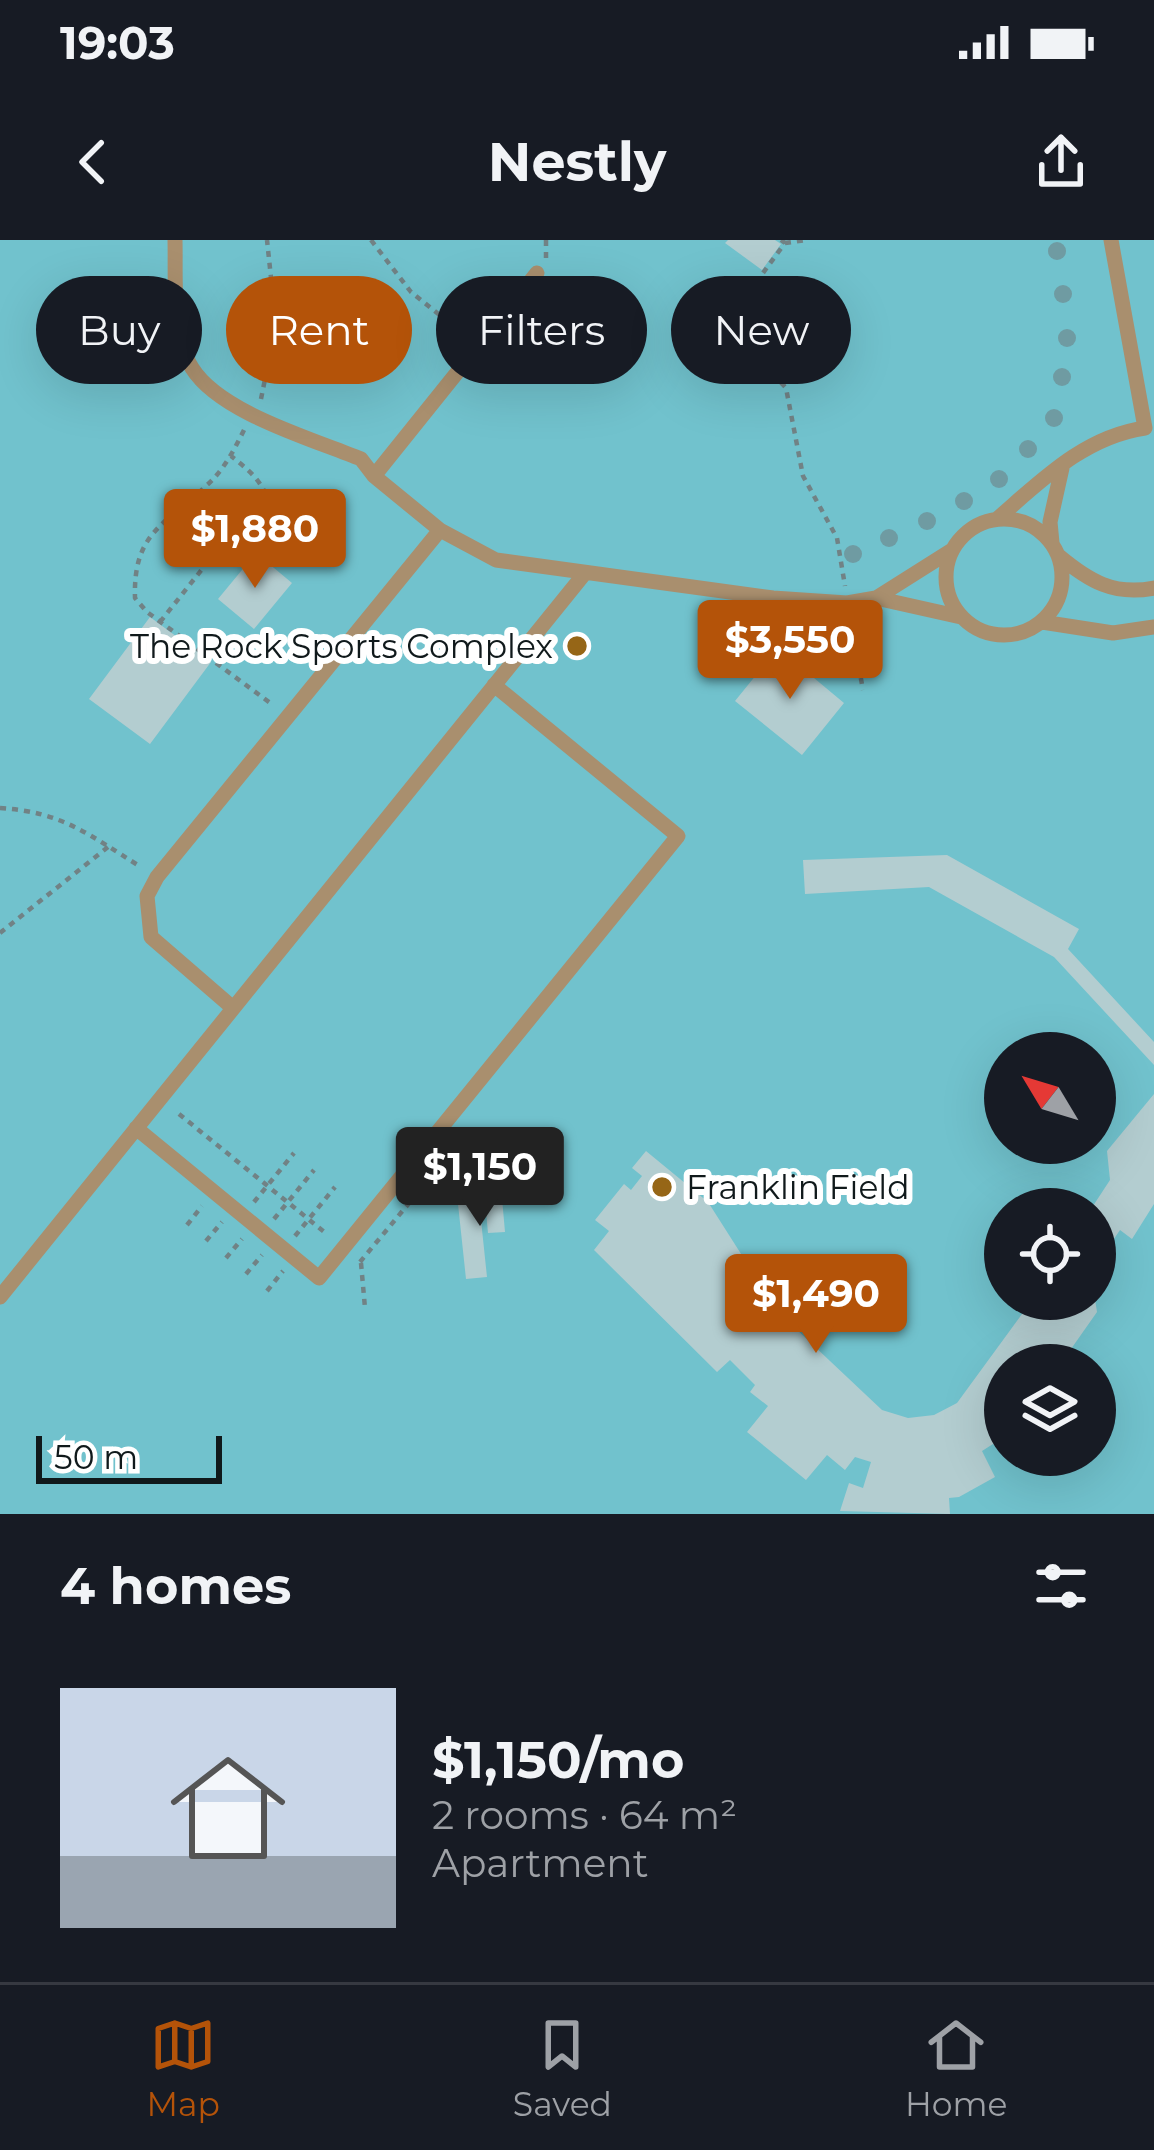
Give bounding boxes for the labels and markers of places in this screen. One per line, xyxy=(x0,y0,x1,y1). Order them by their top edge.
pin: $1,880 xyxy=(157,489,353,591)
pin: $3,550 xyxy=(692,600,888,702)
place label: The Rock Sports Complex xyxy=(130,626,553,666)
marker: The Rock Sports Complex xyxy=(564,633,590,659)
pin: $1,150 xyxy=(382,1127,578,1229)
place label: Franklin Field xyxy=(686,1167,910,1207)
marker: Franklin Field xyxy=(649,1174,675,1200)
pin: $1,490 xyxy=(718,1254,914,1356)

